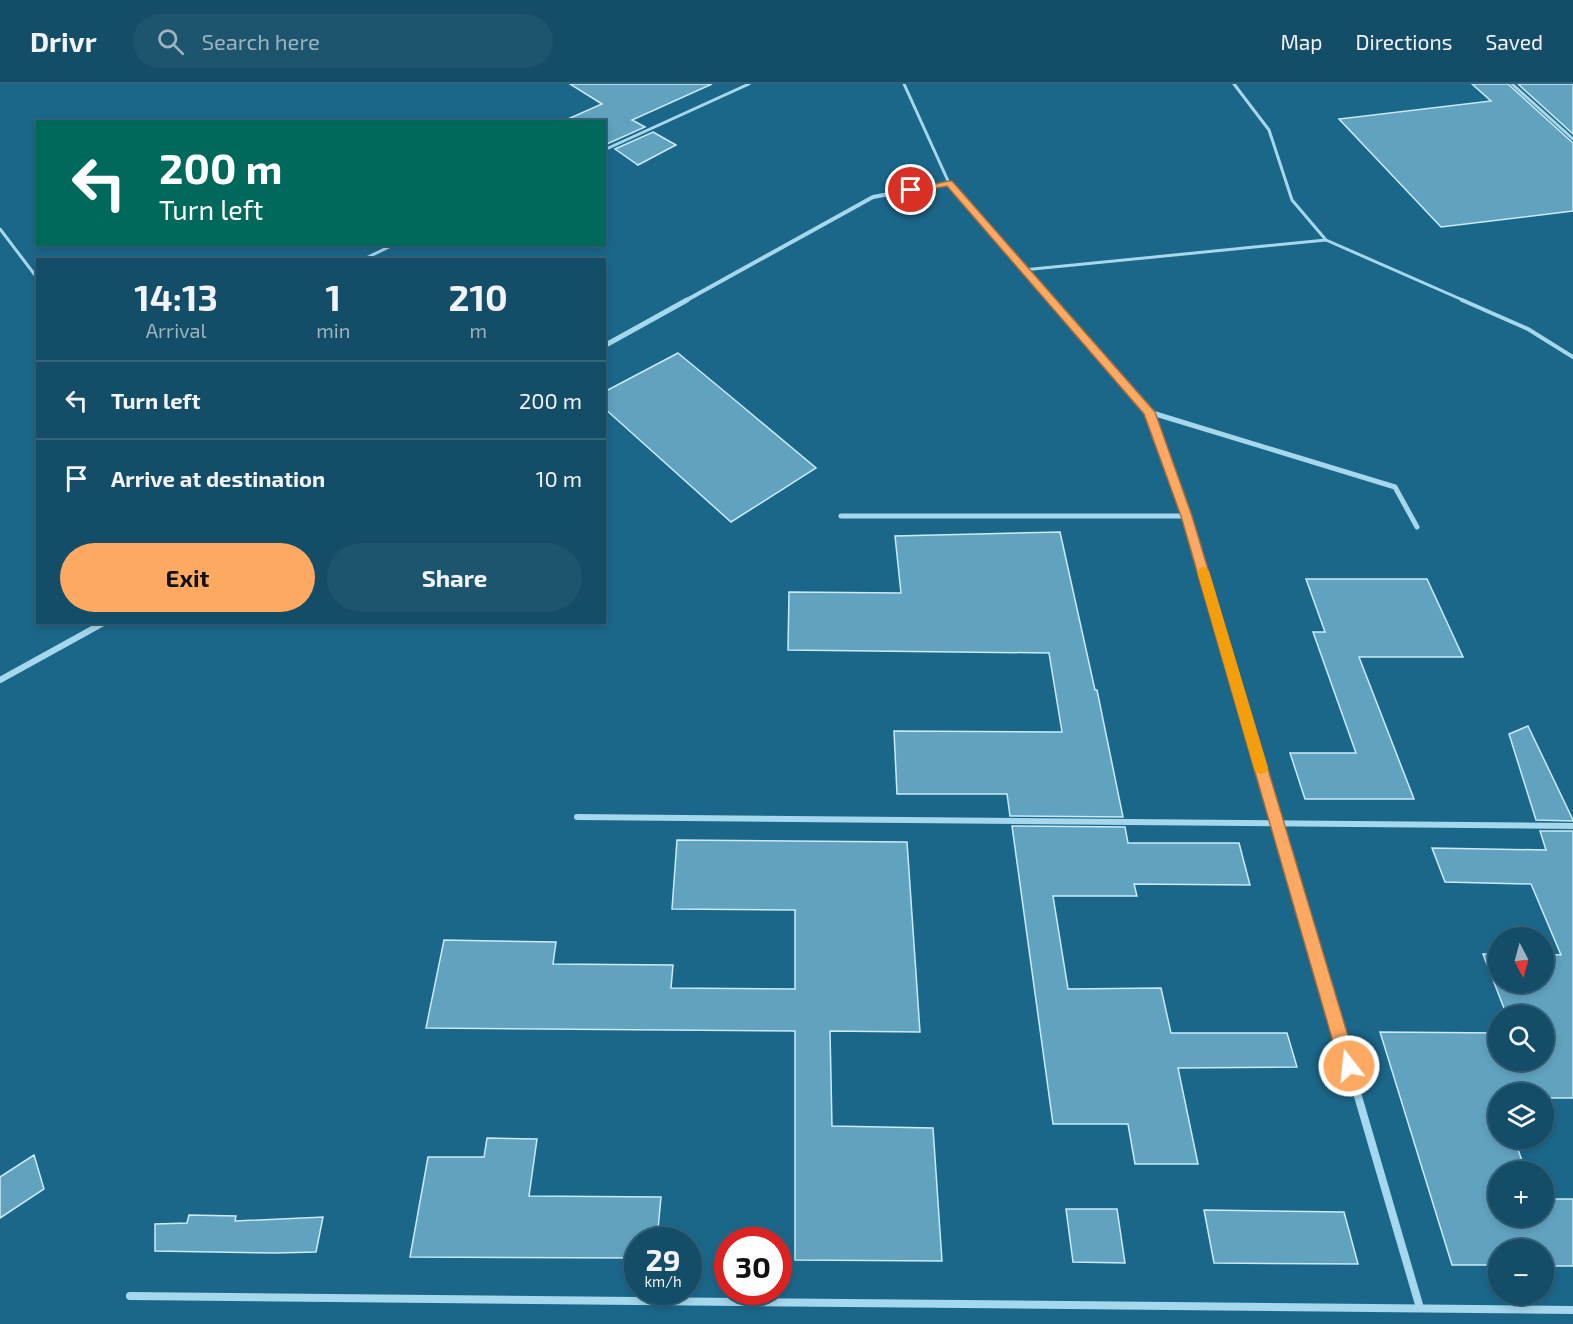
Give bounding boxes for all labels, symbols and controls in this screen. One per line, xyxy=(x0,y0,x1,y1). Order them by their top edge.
search box xyxy=(133,14,553,68)
text: Drivr xyxy=(30,24,97,58)
icon: search xyxy=(154,25,187,58)
text: Search here xyxy=(202,28,320,54)
text: Map xyxy=(1280,29,1323,54)
text: Directions xyxy=(1356,29,1452,54)
text: Saved xyxy=(1485,29,1543,54)
text: 200 m xyxy=(159,142,282,192)
icon: left xyxy=(60,144,138,222)
pin xyxy=(885,164,936,215)
icon: arrive xyxy=(894,173,927,206)
text: Turn left xyxy=(159,193,263,225)
text: 14:13 xyxy=(134,275,218,318)
text: 1 xyxy=(325,275,341,318)
text: 210 xyxy=(449,275,508,318)
text: Arrival xyxy=(146,318,207,342)
text: min xyxy=(316,318,350,342)
text: m xyxy=(469,318,487,342)
icon: left xyxy=(60,384,93,417)
text: Turn left xyxy=(111,387,200,413)
text: 200 m xyxy=(519,387,582,413)
icon: arrive xyxy=(60,462,93,495)
text: Arrive at destination xyxy=(111,465,325,491)
text: 10 m xyxy=(536,465,582,491)
button: Exit xyxy=(60,543,315,612)
button: Share xyxy=(327,543,582,612)
north arrow xyxy=(1488,927,1554,993)
map controls xyxy=(1488,927,1554,1305)
button: search xyxy=(1488,1005,1554,1071)
position arrow xyxy=(1317,1034,1381,1098)
button: layers xyxy=(1488,1083,1554,1149)
button: + xyxy=(1488,1161,1554,1227)
speed limit sign: 30 xyxy=(714,1227,792,1305)
button: − xyxy=(1488,1239,1554,1305)
text: 29 xyxy=(645,1241,681,1277)
text: km/h xyxy=(644,1272,682,1290)

